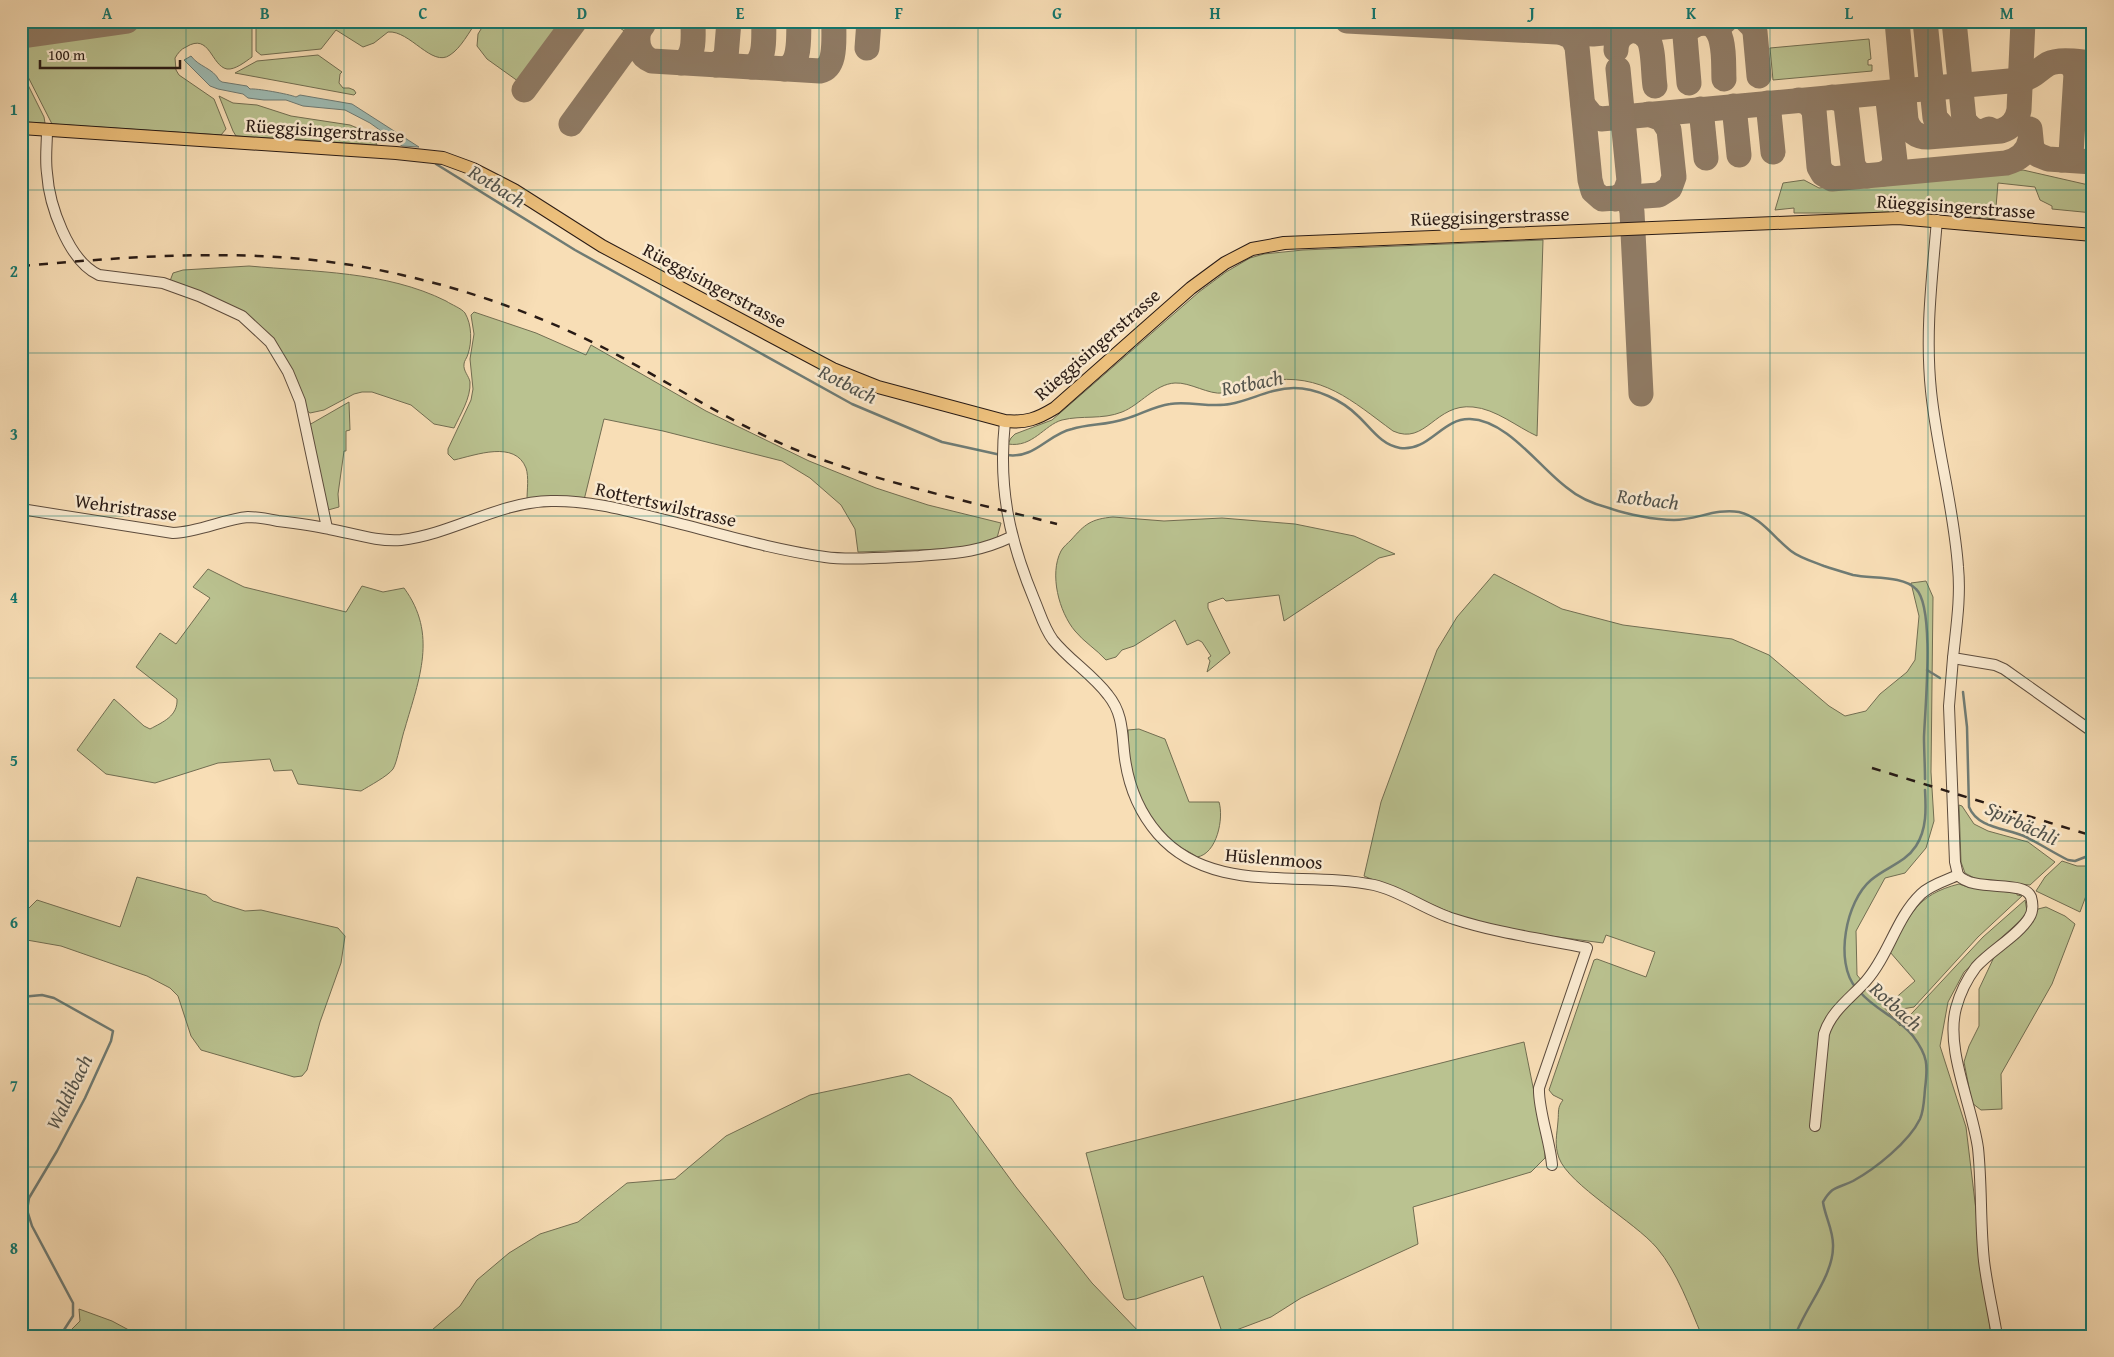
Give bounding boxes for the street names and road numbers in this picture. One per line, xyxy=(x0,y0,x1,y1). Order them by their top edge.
street label: Rüeggisingerstrasse xyxy=(245,110,405,150)
street label: Rüeggisingerstrasse xyxy=(1876,186,2036,226)
street label: Rüeggisingerstrasse xyxy=(1410,199,1570,233)
street label: Rüeggisingerstrasse xyxy=(638,235,792,335)
street label: Rüeggisingerstrasse xyxy=(1028,281,1166,407)
street label: Rottertswilstrasse xyxy=(593,474,739,534)
street label: Wehristrasse xyxy=(73,486,179,528)
street label: Hüslenmoos xyxy=(1224,840,1324,876)

